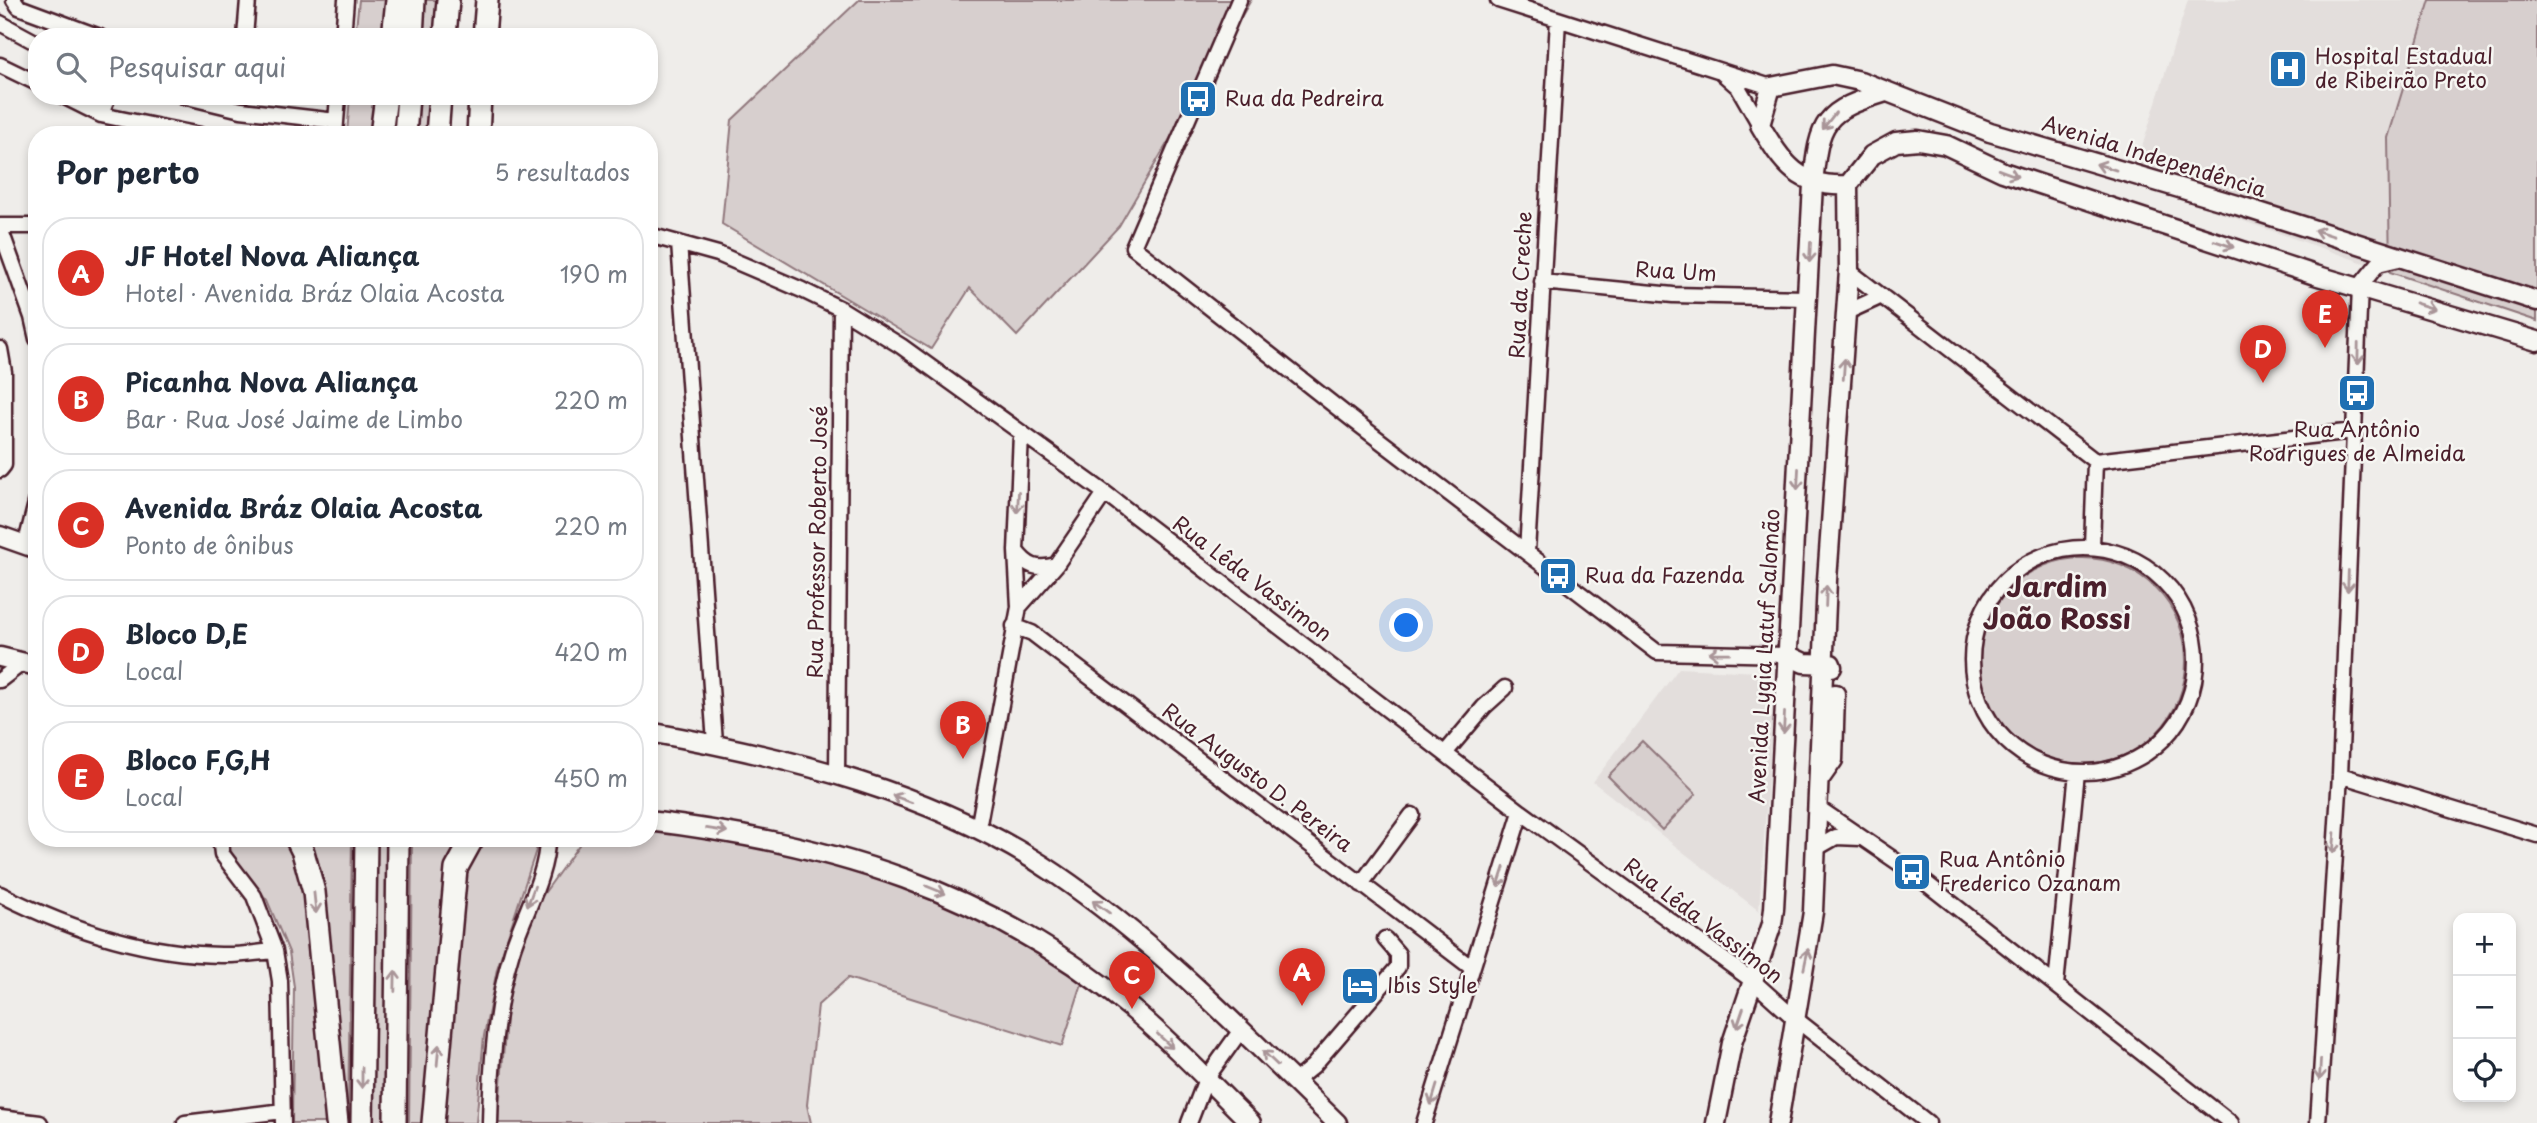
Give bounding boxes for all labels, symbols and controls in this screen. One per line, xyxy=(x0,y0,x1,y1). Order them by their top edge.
search box xyxy=(28,28,658,105)
place label: Hospital Estadual de Ribeirão Preto xyxy=(2315,39,2493,95)
text: Pesquisar aqui xyxy=(108,47,286,86)
icon: search xyxy=(52,48,90,86)
hospital icon: Hospital Estadual de Ribeirão Preto xyxy=(2267,48,2309,90)
bus stop icon: Rua da Pedreira xyxy=(1177,78,1219,120)
place label: Rua da Pedreira xyxy=(1225,81,1384,113)
street label: Avenida Independência xyxy=(2039,106,2271,204)
one-way arrow xyxy=(1822,112,1837,130)
text: Por perto xyxy=(56,149,199,194)
text: 5 resultados xyxy=(494,154,630,189)
one-way arrow xyxy=(2096,159,2118,172)
one-way arrow xyxy=(1997,168,2019,180)
street label: Rua da Creche xyxy=(1499,210,1539,359)
one-way arrow xyxy=(2313,226,2335,239)
text: JF Hotel Nova Aliança xyxy=(125,236,420,275)
one-way arrow xyxy=(2213,239,2235,251)
one-way arrow xyxy=(1803,240,1816,263)
street label: Rua Um xyxy=(1634,252,1718,288)
text: A xyxy=(72,256,90,291)
text: 190 m xyxy=(560,256,628,291)
text: Hotel · Avenida Bráz Olaia Acosta xyxy=(125,275,504,310)
pin: E xyxy=(2302,290,2348,348)
one-way arrow xyxy=(2413,300,2435,313)
pin: D xyxy=(2240,325,2286,383)
one-way arrow xyxy=(2351,342,2365,365)
one-way arrow xyxy=(1837,358,1850,381)
text: Picanha Nova Aliança xyxy=(125,362,418,401)
bus stop icon: Rua Antônio Rodrigues de Almeida xyxy=(2336,372,2378,414)
text: B xyxy=(73,382,89,417)
text: 220 m xyxy=(554,382,628,417)
text: Bar · Rua José Jaime de Limbo xyxy=(125,401,463,436)
street label: Rua Professor Roberto José xyxy=(798,405,834,679)
place label: Rua Antônio Rodrigues de Almeida xyxy=(2249,412,2466,468)
one-way arrow xyxy=(1792,467,1805,490)
text: Avenida Bráz Olaia Acosta xyxy=(125,488,482,527)
one-way arrow xyxy=(1012,490,1025,513)
street label: Rua Lêda Vassimon xyxy=(1167,507,1340,648)
text: C xyxy=(72,508,90,543)
text: 220 m xyxy=(554,508,628,543)
street label: Avenida Lygia Latuf Salomão xyxy=(1739,508,1787,804)
text: Ponto de ônibus xyxy=(125,527,294,562)
bus stop icon: Rua da Fazenda xyxy=(1537,555,1579,597)
place label: Rua da Fazenda xyxy=(1585,558,1744,590)
district label: Jardim João Rossi xyxy=(1983,564,2131,639)
one-way arrow xyxy=(2341,569,2354,592)
one-way arrow xyxy=(1820,584,1833,607)
your location xyxy=(1389,608,1423,642)
text: Bloco D,E xyxy=(125,614,248,653)
text: D xyxy=(72,634,90,669)
text: 420 m xyxy=(554,634,628,669)
one-way arrow xyxy=(1708,647,1731,660)
text: Local xyxy=(125,653,183,688)
street label: Rua Augusto D. Pereira xyxy=(1156,694,1361,859)
pin: B xyxy=(940,701,986,759)
one-way arrow xyxy=(1777,711,1790,734)
text: Bloco F,G,H xyxy=(125,740,271,779)
text: E xyxy=(74,760,88,795)
text: 450 m xyxy=(554,760,628,795)
text: Local xyxy=(125,779,183,814)
one-way arrow xyxy=(892,791,914,804)
one-way arrow xyxy=(705,824,728,837)
one-way arrow xyxy=(2327,831,2340,853)
place label: Rua Antônio Frederico Ozanam xyxy=(1939,842,2121,898)
street label: Rua Lêda Vassimon xyxy=(1618,849,1791,990)
bus stop icon: Rua Antônio Frederico Ozanam xyxy=(1891,851,1933,893)
one-way arrow xyxy=(1493,866,1506,888)
one-way arrow xyxy=(524,885,537,907)
one-way arrow xyxy=(924,885,946,898)
one-way arrow xyxy=(309,891,322,914)
one-way arrow xyxy=(1092,900,1111,914)
map controls xyxy=(2453,913,2516,1102)
button: + xyxy=(2453,913,2516,976)
pin: A xyxy=(1279,948,1325,1006)
one-way arrow xyxy=(1799,948,1813,971)
pin: C xyxy=(1109,951,1155,1009)
hotel icon: Ibis Style xyxy=(1339,965,1381,1007)
place label: Ibis Style xyxy=(1387,968,1478,1000)
one-way arrow xyxy=(388,970,402,993)
button: − xyxy=(2453,976,2516,1039)
one-way arrow xyxy=(1733,1007,1745,1029)
one-way arrow xyxy=(1157,1032,1174,1049)
button: locate xyxy=(2453,1039,2516,1102)
one-way arrow xyxy=(432,1044,445,1067)
one-way arrow xyxy=(1262,1050,1279,1067)
one-way arrow xyxy=(2314,1058,2327,1081)
one-way arrow xyxy=(355,1066,369,1089)
one-way arrow xyxy=(1426,1084,1439,1106)

